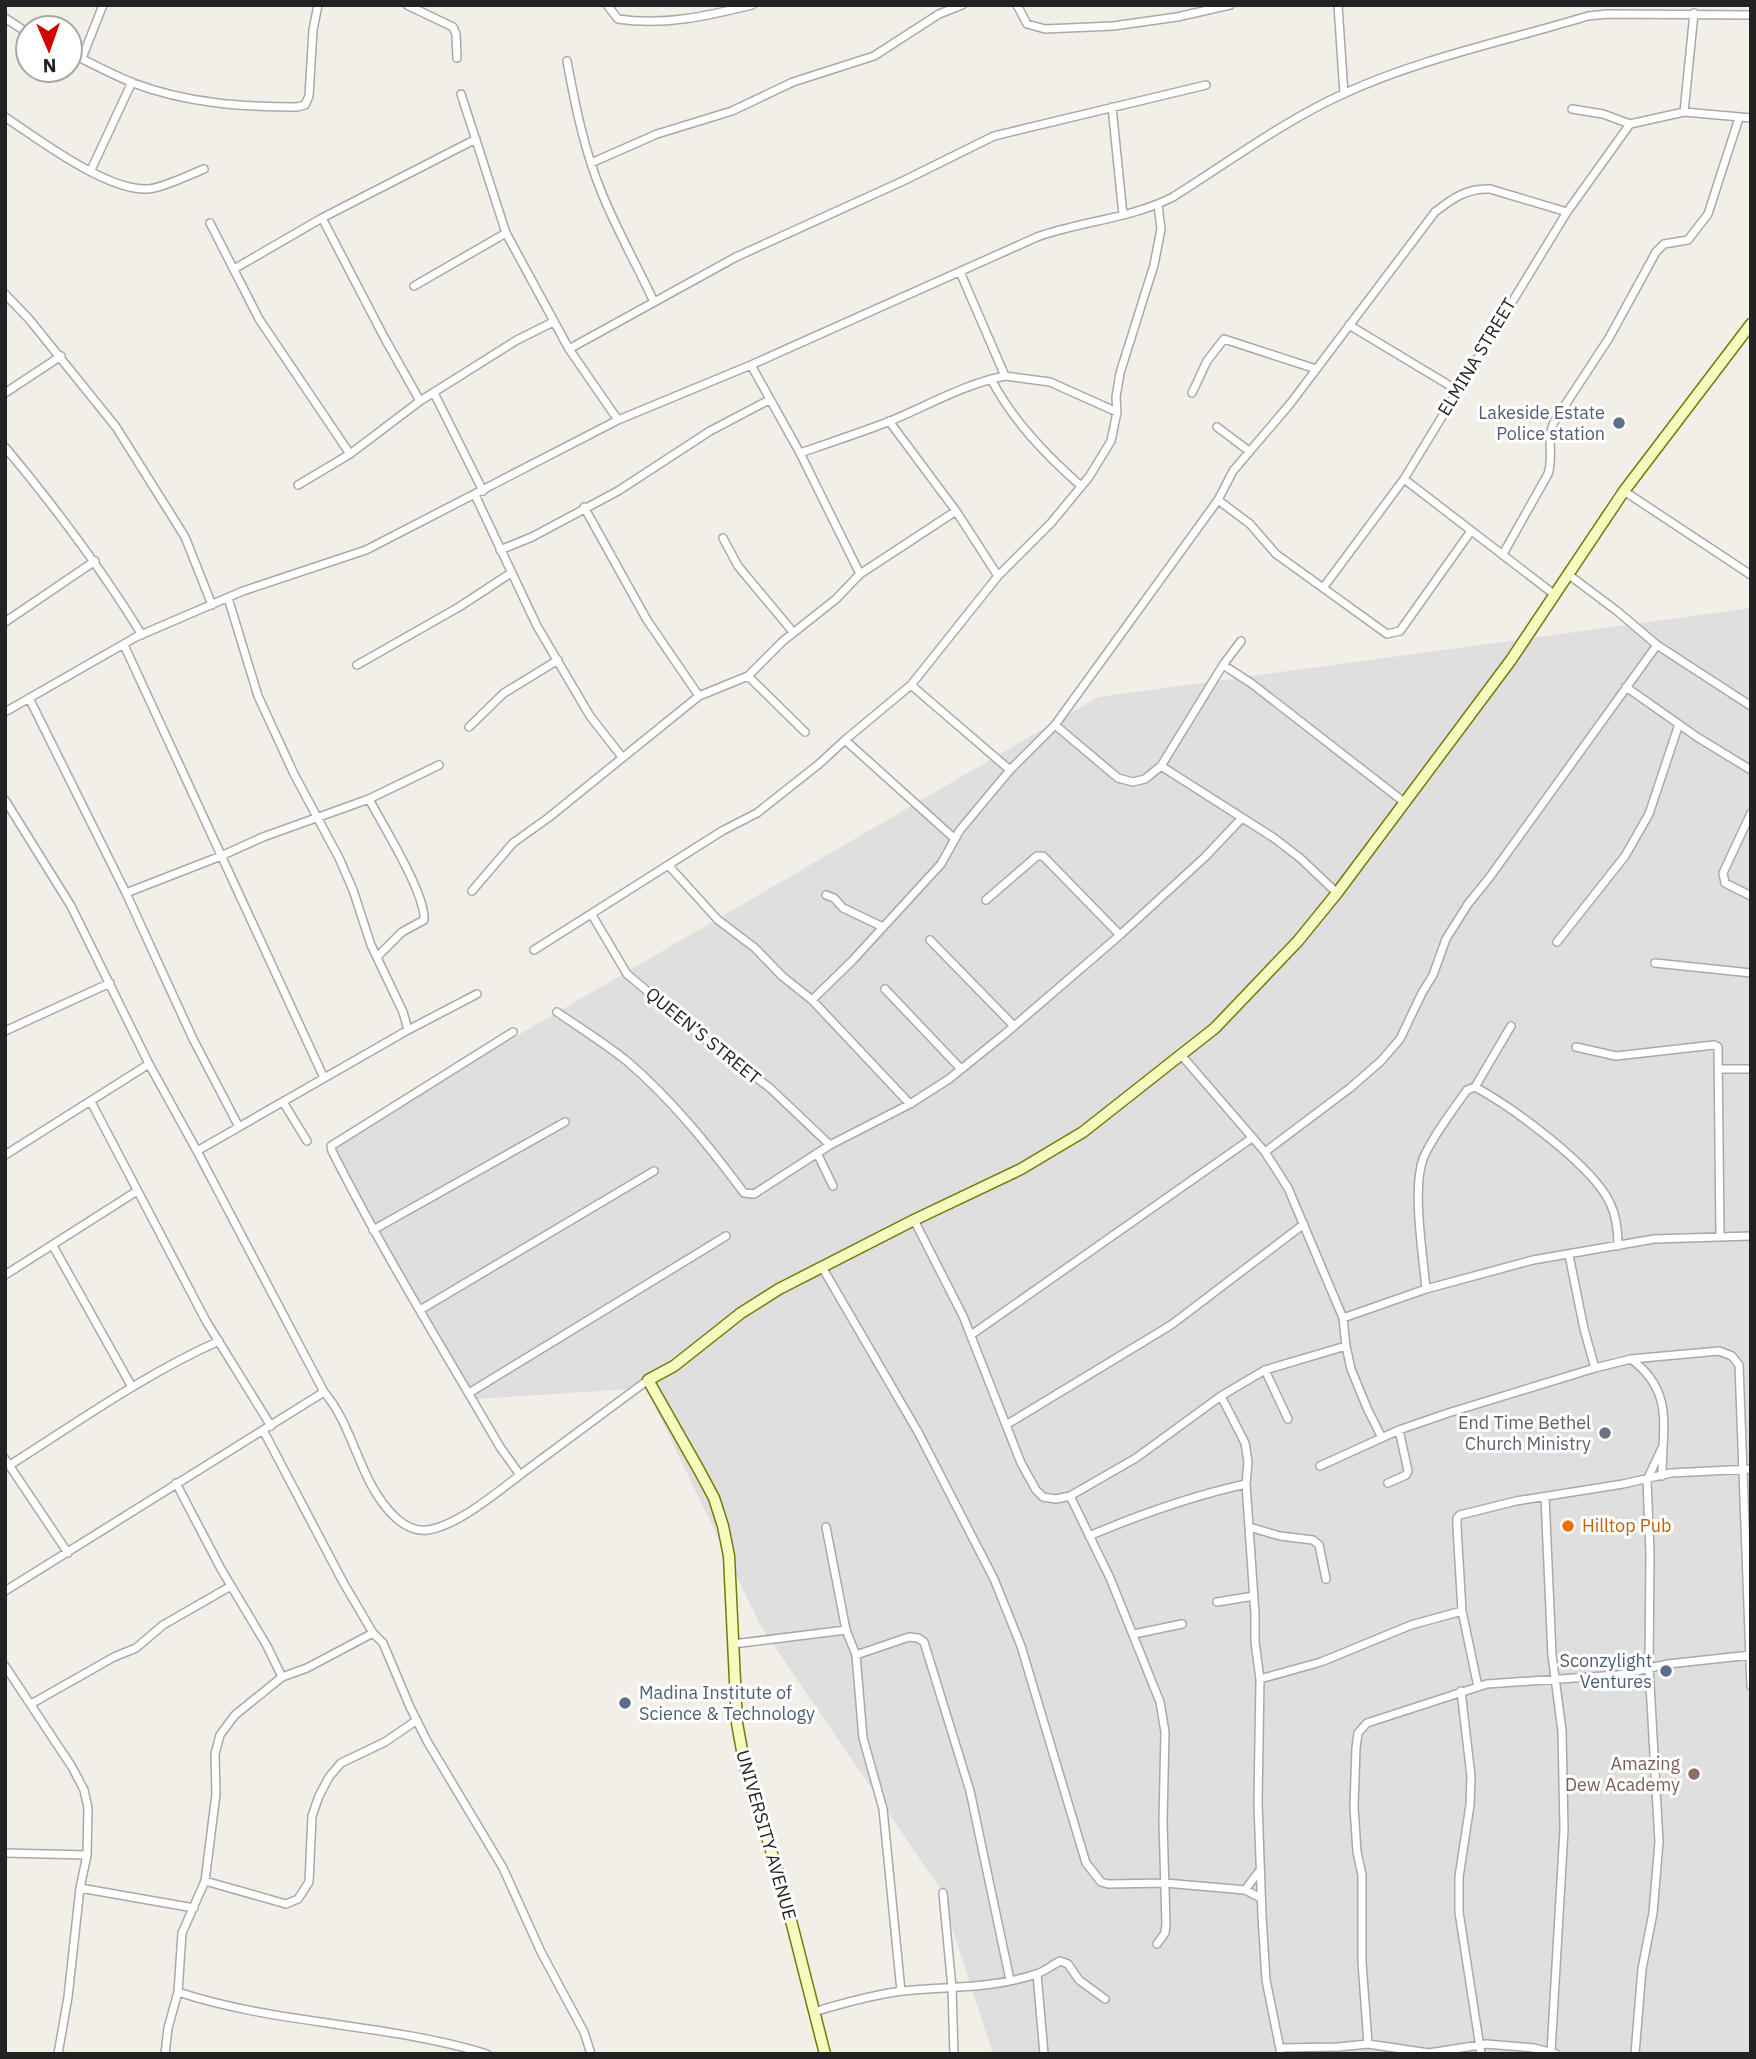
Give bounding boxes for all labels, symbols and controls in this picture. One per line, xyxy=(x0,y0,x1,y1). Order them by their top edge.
north arrow xyxy=(14,14,84,84)
text: N xyxy=(42,54,57,78)
street label: ELMINA STREET xyxy=(1432,294,1521,420)
place label: Lakeside Estate Police station xyxy=(1478,401,1605,445)
marker: Lakeside Estate Police station xyxy=(1611,415,1627,431)
street label: QUEEN’S STREET xyxy=(641,982,766,1089)
place label: End Time Bethel Church Ministry xyxy=(1458,1411,1591,1455)
marker: End Time Bethel Church Ministry xyxy=(1597,1425,1613,1441)
place label: Hilltop Pub xyxy=(1582,1514,1671,1537)
marker: Hilltop Pub xyxy=(1560,1518,1576,1534)
place label: Sconzylight Ventures xyxy=(1560,1649,1652,1693)
marker: Sconzylight Ventures xyxy=(1658,1663,1674,1679)
place label: Madina Institute of Science & Technology xyxy=(639,1681,815,1725)
marker: Madina Institute of Science & Technology xyxy=(617,1695,633,1711)
street label: UNIVERSITY AVENUE xyxy=(731,1747,802,1922)
place label: Amazing Dew Academy xyxy=(1565,1752,1680,1796)
marker: Amazing Dew Academy xyxy=(1686,1766,1702,1782)

